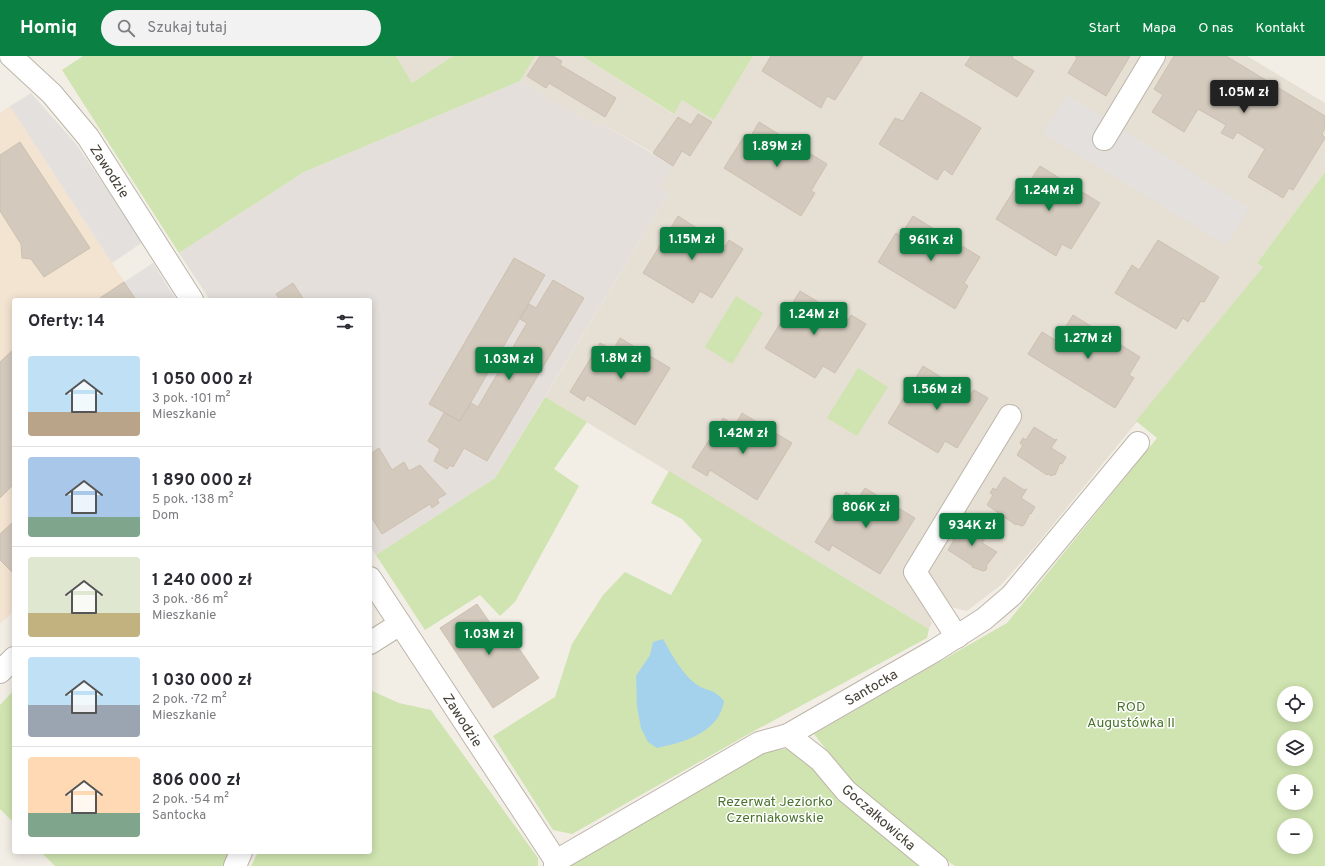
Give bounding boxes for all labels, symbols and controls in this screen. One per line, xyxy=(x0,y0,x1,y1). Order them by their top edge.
search box xyxy=(101,10,381,46)
text: Homiq xyxy=(20,16,77,40)
icon: search xyxy=(115,17,137,39)
text: Szukaj tutaj xyxy=(147,19,227,38)
text: Start xyxy=(1088,20,1120,37)
text: Mapa xyxy=(1142,20,1176,37)
text: O nas xyxy=(1198,20,1234,37)
text: Kontakt xyxy=(1256,20,1305,37)
pin: 1.05M zł xyxy=(1203,80,1285,114)
text: 1.05M zł xyxy=(1219,85,1269,101)
pin: 1.89M zł xyxy=(736,134,818,168)
text: 1.89M zł xyxy=(752,139,802,155)
street label: Zawodzie xyxy=(85,142,132,202)
pin: 1.24M zł xyxy=(1008,178,1090,212)
text: 1.24M zł xyxy=(1024,183,1074,199)
pin: 1.15M zł xyxy=(651,227,733,261)
pin: 961K zł xyxy=(894,228,968,262)
text: 1.15M zł xyxy=(669,232,715,248)
text: 961K zł xyxy=(909,233,953,249)
pin: 1.24M zł xyxy=(773,302,855,336)
text: 1.24M zł xyxy=(789,307,839,323)
text: Oferty: 14 xyxy=(28,311,105,333)
icon: filters xyxy=(334,311,356,333)
pin: 1.27M zł xyxy=(1047,326,1129,360)
text: 1.27M zł xyxy=(1064,331,1112,347)
pin: 1.8M zł xyxy=(584,346,658,380)
pin: 1.03M zł xyxy=(468,347,550,381)
text: 1.8M zł xyxy=(600,351,642,367)
text: 1.03M zł xyxy=(484,352,534,368)
text: 1 050 000 zł xyxy=(152,369,252,391)
icon: home xyxy=(60,372,108,420)
pin: 1.56M zł xyxy=(896,377,978,411)
text: 1.56M zł xyxy=(913,382,961,398)
text: 3 pok. · 101 m² xyxy=(152,391,231,407)
text: Mieszkanie xyxy=(152,407,216,423)
pin: 1.42M zł xyxy=(702,421,784,455)
text: 1.42M zł xyxy=(718,426,768,442)
text: 1 890 000 zł xyxy=(152,470,252,492)
icon: home xyxy=(60,473,108,521)
text: 5 pok. · 138 m² xyxy=(152,492,233,508)
pin: 806K zł xyxy=(829,495,903,529)
text: 806K zł xyxy=(842,500,890,516)
text: Dom xyxy=(152,508,179,524)
pin: 934K zł xyxy=(935,513,1009,547)
text: 934K zł xyxy=(948,518,996,534)
text: 1 240 000 zł xyxy=(152,570,252,592)
icon: home xyxy=(60,573,108,621)
text: 3 pok. · 86 m² xyxy=(152,592,228,608)
text: Mieszkanie xyxy=(152,608,216,624)
pin: 1.03M zł xyxy=(448,622,530,656)
text: 1.03M zł xyxy=(464,627,514,643)
street label: Santocka xyxy=(842,666,901,710)
text: 1 030 000 zł xyxy=(152,670,252,692)
icon: home xyxy=(60,673,108,721)
map controls xyxy=(1277,686,1313,854)
button: locate xyxy=(1277,686,1313,722)
street label: Zawodzie xyxy=(438,691,485,751)
text: 2 pok. · 72 m² xyxy=(152,692,227,708)
park label: ROD Augustówka II xyxy=(1087,699,1175,732)
text: Mieszkanie xyxy=(152,708,216,724)
button: layers xyxy=(1277,730,1313,766)
text: 806 000 zł xyxy=(152,770,240,792)
icon: home xyxy=(60,773,108,821)
button: + xyxy=(1277,774,1313,810)
street label: Goczałkowicka xyxy=(838,781,918,855)
text: 2 pok. · 54 m² xyxy=(152,792,229,808)
park label: Rezerwat Jeziorko Czerniakowskie xyxy=(717,794,833,827)
text: Santocka xyxy=(152,808,206,824)
button: − xyxy=(1277,818,1313,854)

